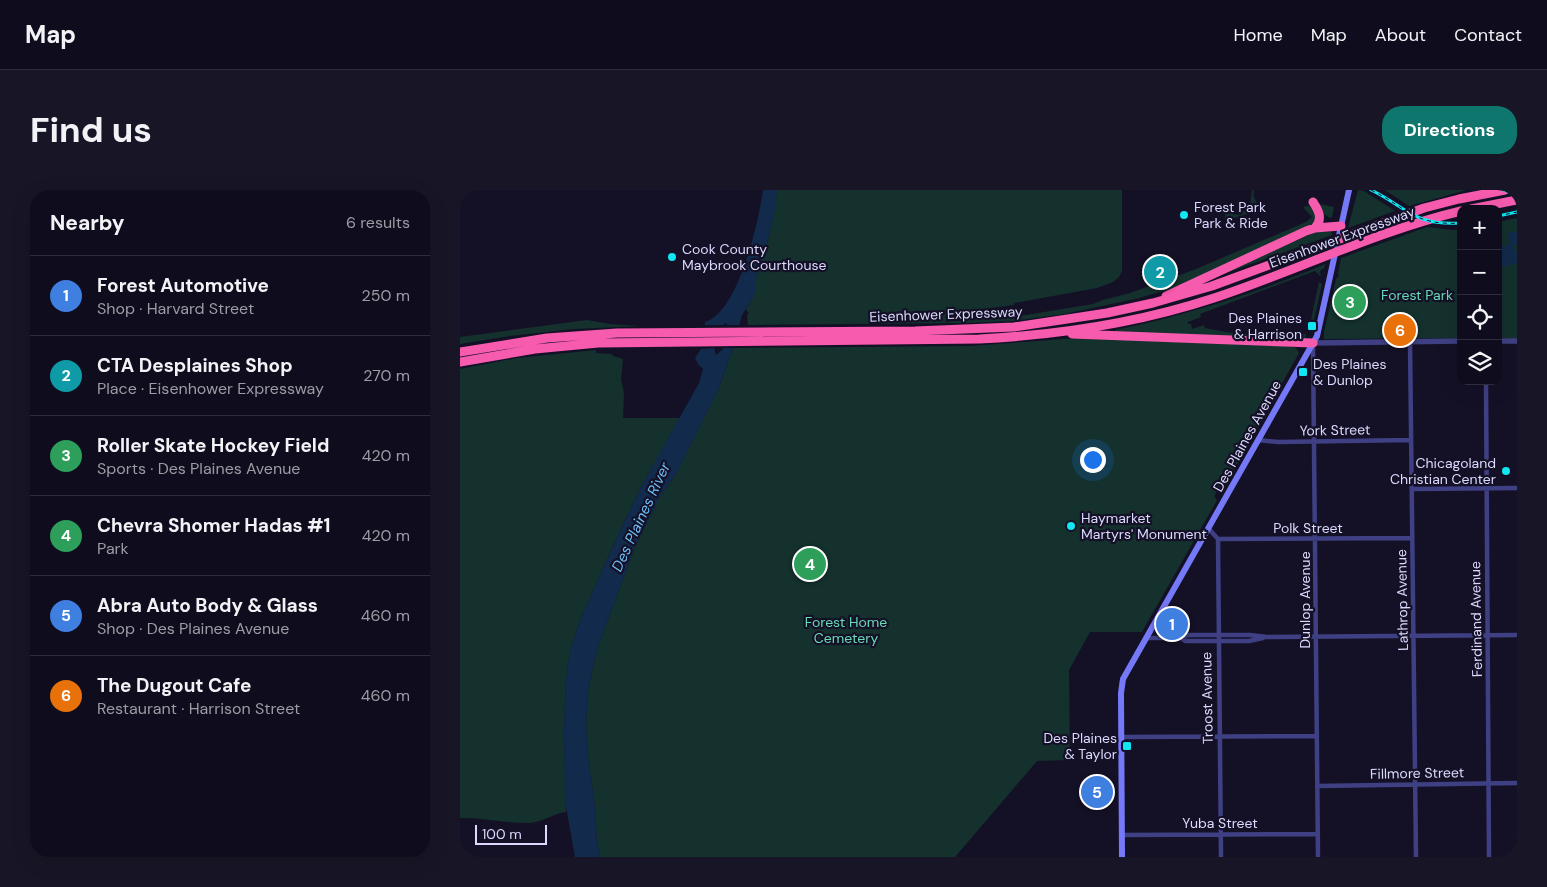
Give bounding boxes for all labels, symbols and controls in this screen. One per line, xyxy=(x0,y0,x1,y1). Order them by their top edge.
text: Map xyxy=(25,19,76,50)
text: Home xyxy=(1233,23,1283,47)
text: Map xyxy=(1311,23,1347,47)
text: About xyxy=(1375,23,1426,47)
text: Contact xyxy=(1454,23,1522,47)
button: Directions xyxy=(1382,106,1517,154)
text: Find us xyxy=(30,107,152,153)
place label: Forest Park Park & Ride xyxy=(1194,198,1268,232)
street label: Eisenhower Expressway xyxy=(1267,202,1417,272)
map controls xyxy=(1457,205,1502,385)
button: + xyxy=(1457,205,1502,250)
text: Nearby xyxy=(50,209,124,237)
marker: Forest Park Park & Ride xyxy=(1178,209,1190,221)
text: 6 results xyxy=(346,212,410,233)
place label: Cook County Maybrook Courthouse xyxy=(682,240,826,274)
button: − xyxy=(1457,250,1502,295)
marker: Cook County Maybrook Courthouse xyxy=(666,251,678,263)
pin: 2 xyxy=(1144,253,1176,291)
text: Forest Automotive xyxy=(97,273,269,298)
pin: 3 xyxy=(1334,283,1366,321)
text: 1 xyxy=(63,285,69,306)
text: 250 m xyxy=(362,285,410,306)
park label: Forest Park xyxy=(1381,286,1453,304)
button: locate xyxy=(1457,295,1502,340)
text: Shop · Harvard Street xyxy=(97,298,254,319)
street label: Eisenhower Expressway xyxy=(869,302,1023,326)
place label: Des Plaines & Harrison xyxy=(1228,309,1302,343)
pin: 6 xyxy=(1384,311,1416,349)
marker: Des Plaines & Harrison xyxy=(1306,320,1318,332)
button: layers xyxy=(1457,340,1502,385)
text: CTA Desplaines Shop xyxy=(97,353,293,378)
place label: Des Plaines & Dunlop xyxy=(1313,355,1387,389)
text: 2 xyxy=(61,365,71,386)
text: 270 m xyxy=(363,365,410,386)
marker: Des Plaines & Dunlop xyxy=(1297,366,1309,378)
street label: Des Plaines Avenue xyxy=(1209,377,1285,495)
text: Place · Eisenhower Expressway xyxy=(97,378,324,399)
street label: York Street xyxy=(1299,420,1371,440)
text: Roller Skate Hockey Field xyxy=(97,433,329,458)
text: 3 xyxy=(61,445,71,466)
text: 420 m xyxy=(362,445,410,466)
your location xyxy=(1080,447,1106,473)
place label: Chicagoland Christian Center xyxy=(1390,454,1496,488)
text: Sports · Des Plaines Avenue xyxy=(97,458,300,479)
water label: Des Plaines River xyxy=(607,459,675,575)
marker: Chicagoland Christian Center xyxy=(1500,465,1512,477)
place label: Haymarket Martyrs' Monument xyxy=(1081,509,1207,543)
text: Chevra Shomer Hadas #1 xyxy=(97,513,330,538)
street label: Polk Street xyxy=(1273,519,1343,537)
marker: Haymarket Martyrs' Monument xyxy=(1065,520,1077,532)
text: 4 xyxy=(61,525,71,546)
text: 420 m xyxy=(362,525,410,546)
text: Park xyxy=(97,538,129,559)
pin: 4 xyxy=(794,545,826,583)
street label: Lathrop Avenue xyxy=(1392,549,1412,651)
street label: Dunlop Avenue xyxy=(1296,551,1314,649)
street label: Ferdinand Avenue xyxy=(1466,561,1486,677)
text: Abra Auto Body & Glass xyxy=(97,593,318,618)
text: 5 xyxy=(61,605,71,626)
text: 460 m xyxy=(361,605,410,626)
pin: 1 xyxy=(1156,605,1188,643)
park label: Forest Home Cemetery xyxy=(805,613,887,647)
text: Shop · Des Plaines Avenue xyxy=(97,618,289,639)
street label: Troost Avenue xyxy=(1197,652,1217,744)
text: The Dugout Cafe xyxy=(97,673,251,698)
text: 6 xyxy=(61,685,71,706)
text: 460 m xyxy=(361,685,410,706)
text: Restaurant · Harrison Street xyxy=(97,698,300,719)
place label: Des Plaines & Taylor xyxy=(1043,729,1117,763)
marker: Des Plaines & Taylor xyxy=(1121,740,1133,752)
street label: Fillmore Street xyxy=(1370,763,1464,783)
pin: 5 xyxy=(1081,773,1113,811)
street label: Yuba Street xyxy=(1182,814,1258,832)
scale bar xyxy=(475,822,548,845)
text: 100 m xyxy=(482,825,522,843)

